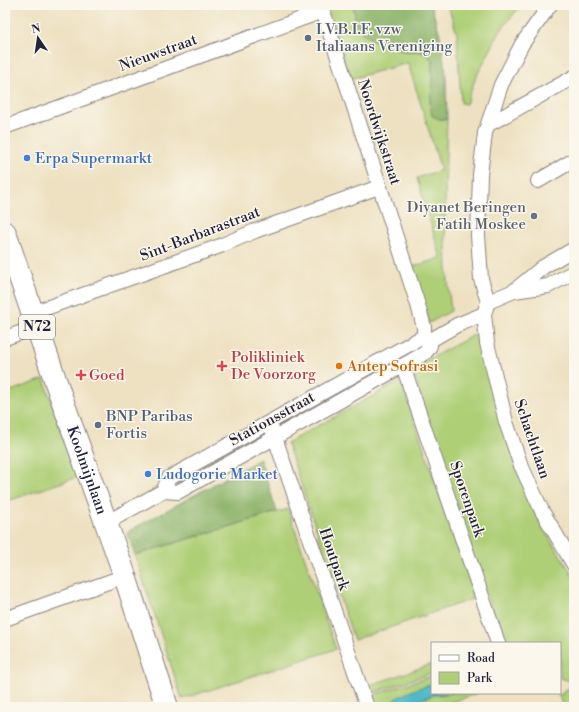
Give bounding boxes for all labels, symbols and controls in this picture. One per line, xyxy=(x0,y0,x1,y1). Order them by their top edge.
north arrow xyxy=(18,18,58,58)
place label: I.V.B.I.F. vzw Italiaans Vereniging xyxy=(316,20,453,56)
text: N xyxy=(30,21,42,37)
street label: Nieuwstraat xyxy=(116,30,200,76)
marker: I.V.B.I.F. vzw Italiaans Vereniging xyxy=(303,33,313,43)
street label: Noordwijkstraat xyxy=(353,77,405,188)
place label: Erpa Supermarkt xyxy=(35,149,153,168)
marker: Erpa Supermarkt xyxy=(22,153,32,163)
place label: Diyanet Beringen Fatih Moskee xyxy=(407,198,526,234)
street label: Sint-Barbarastraat xyxy=(137,202,263,266)
marker: Diyanet Beringen Fatih Moskee xyxy=(529,211,539,221)
road number: N72 xyxy=(19,315,55,339)
place label: Polikliniek De Voorzorg xyxy=(231,348,316,384)
place label: Antep Sofrasi xyxy=(346,357,439,376)
marker: Polikliniek De Voorzorg xyxy=(216,360,228,372)
marker: Antep Sofrasi xyxy=(334,361,344,371)
place label: Goed xyxy=(89,366,125,385)
marker: Goed xyxy=(76,370,86,380)
street label: Stationsstraat xyxy=(226,387,319,450)
street label: Schachtlaan xyxy=(509,397,555,481)
place label: BNP Paribas Fortis xyxy=(105,407,193,443)
marker: BNP Paribas Fortis xyxy=(93,420,103,430)
street label: Koolmijnlaan xyxy=(63,423,112,517)
street label: Sporenpark xyxy=(445,459,489,541)
place label: Ludogorie Market xyxy=(156,465,278,484)
marker: Ludogorie Market xyxy=(143,469,153,479)
street label: Houtpark xyxy=(314,525,354,594)
legend xyxy=(431,642,561,694)
text: Road xyxy=(467,651,495,666)
text: Park xyxy=(467,671,493,686)

